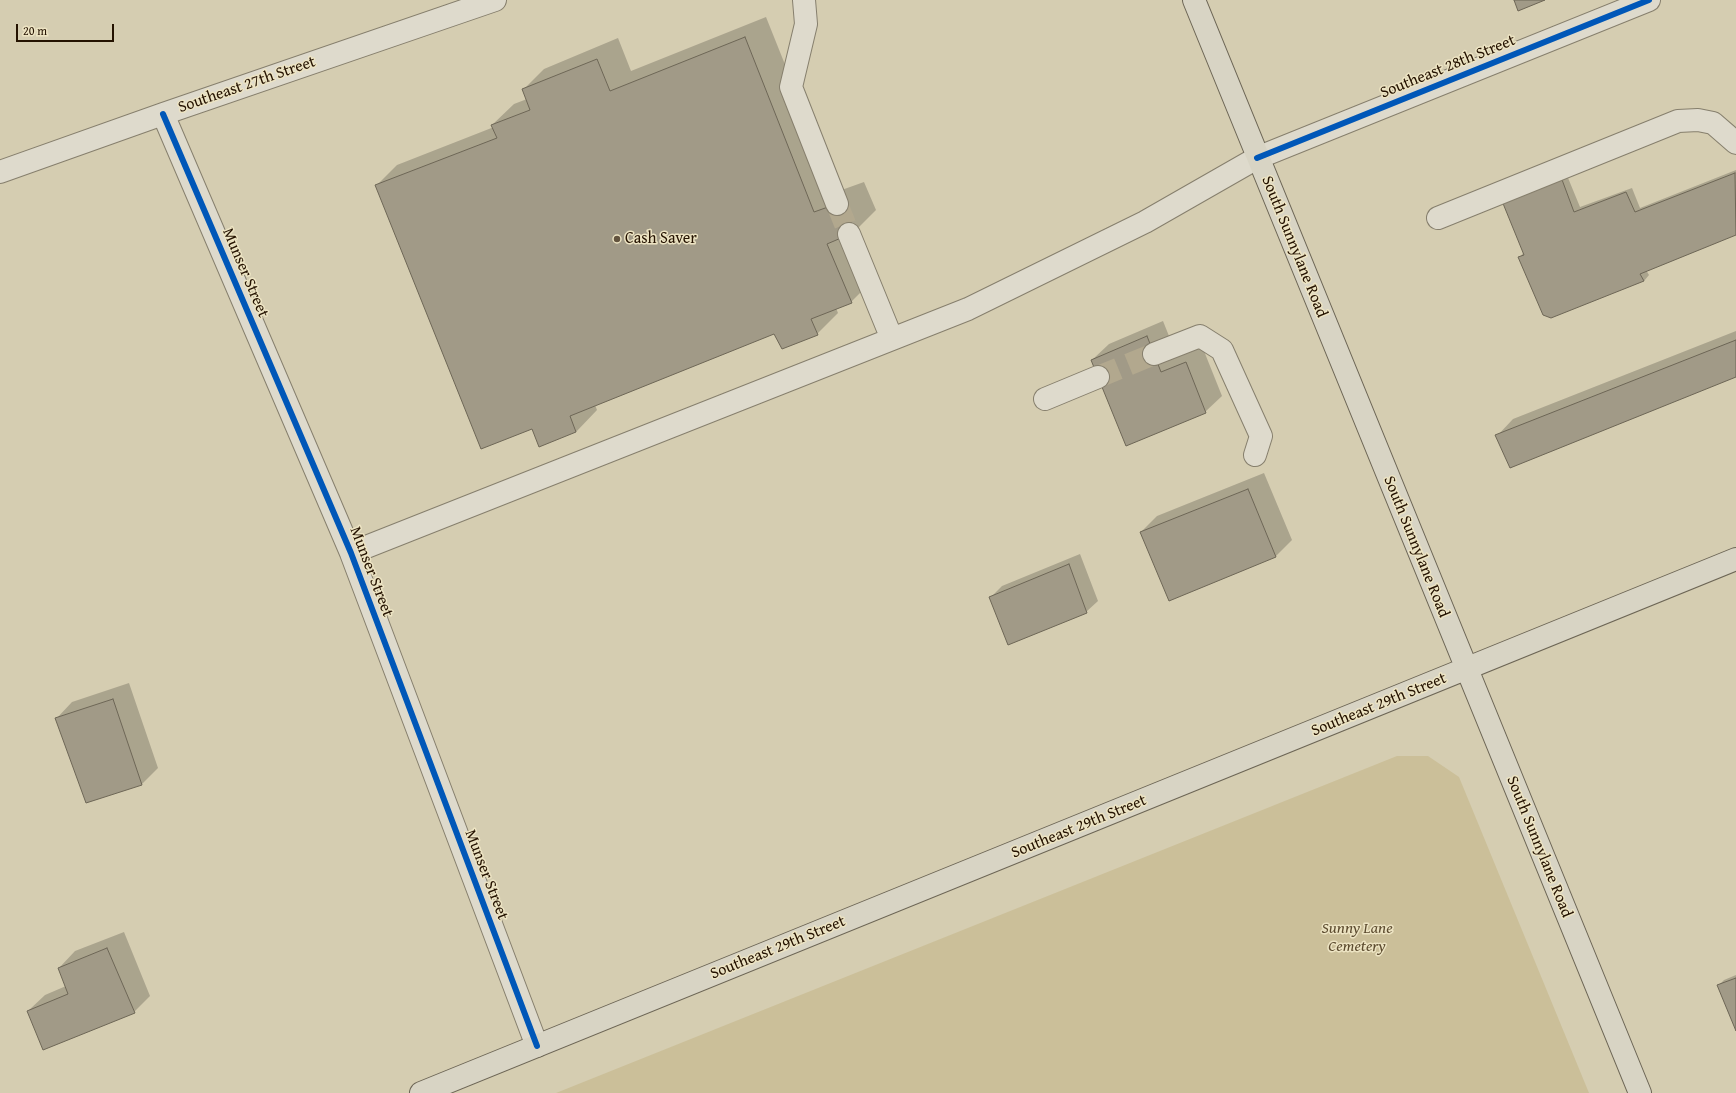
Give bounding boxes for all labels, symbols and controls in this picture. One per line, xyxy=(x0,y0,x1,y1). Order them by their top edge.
scale bar xyxy=(18,16,116,42)
text: 20 m xyxy=(23,22,47,39)
street label: Southeast 28th Street xyxy=(1378,31,1518,103)
street label: Southeast 27th Street xyxy=(176,52,318,118)
street label: South Sunnylane Road xyxy=(1257,174,1331,320)
street label: Munser Street xyxy=(218,225,272,321)
place label: Cash Saver xyxy=(625,229,697,249)
marker: Cash Saver xyxy=(612,234,622,244)
street label: South Sunnylane Road xyxy=(1379,474,1453,620)
street label: Munser Street xyxy=(345,524,397,620)
street label: Southeast 29th Street xyxy=(1309,669,1449,741)
street label: South Sunnylane Road xyxy=(1502,774,1576,920)
street label: Southeast 29th Street xyxy=(1009,791,1149,863)
street label: Munser Street xyxy=(460,827,512,923)
street label: Southeast 29th Street xyxy=(708,912,848,984)
park label: Sunny Lane Cemetery xyxy=(1321,919,1393,957)

